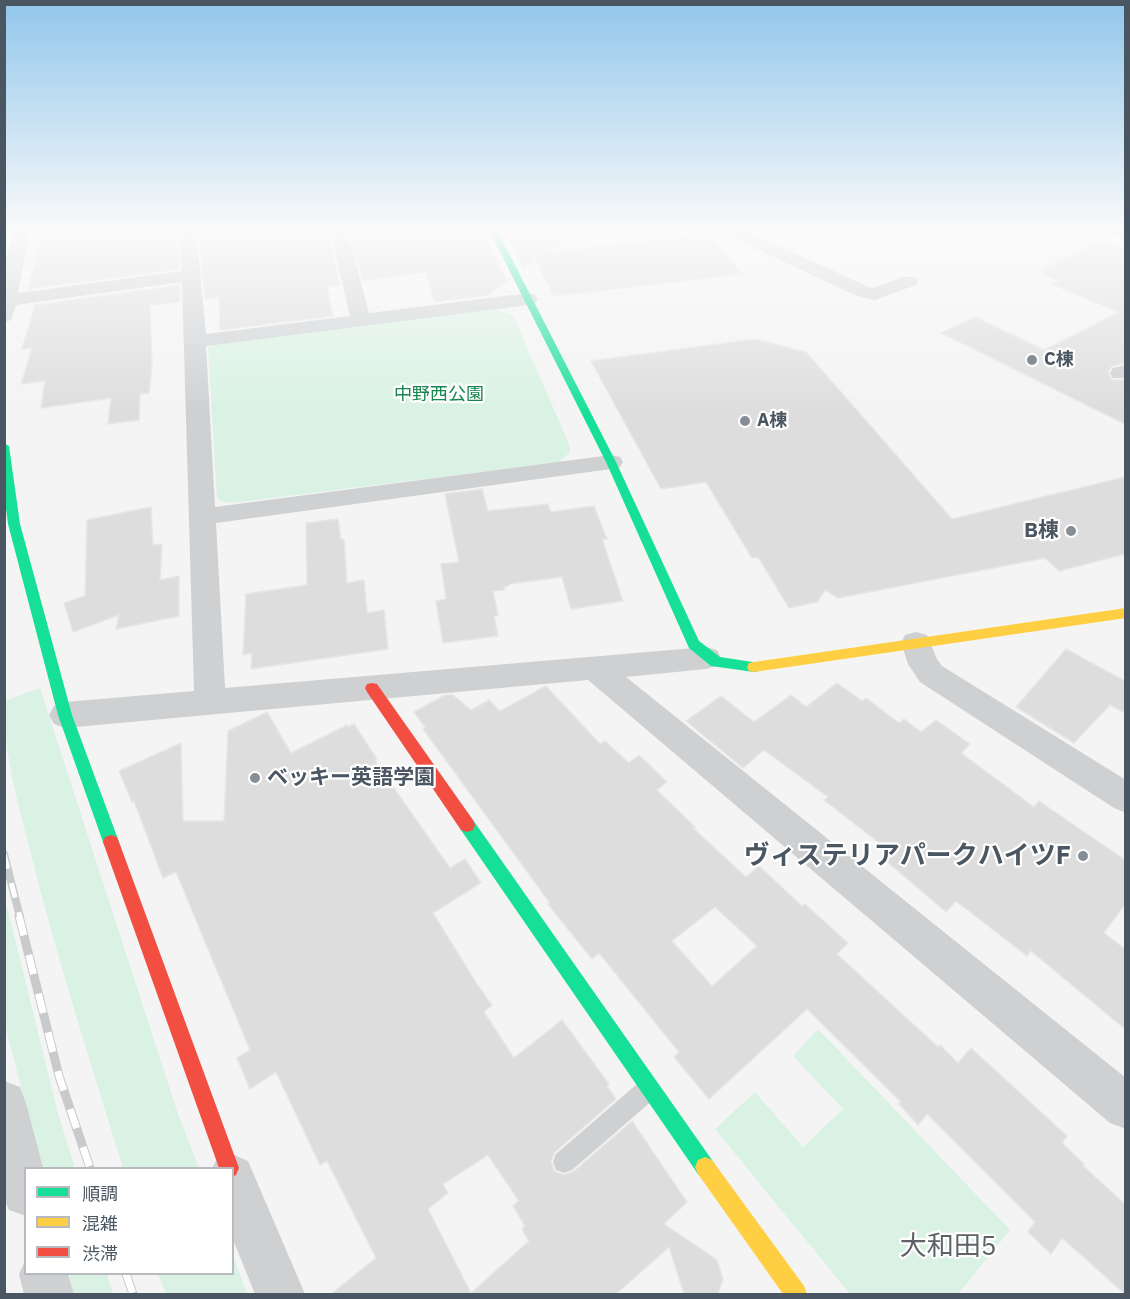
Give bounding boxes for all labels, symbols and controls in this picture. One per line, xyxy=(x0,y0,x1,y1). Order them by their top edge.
place label: C棟 xyxy=(1044,349,1074,371)
marker: C棟 xyxy=(1025,353,1039,367)
park label: 中野西公園 xyxy=(394,384,484,406)
place label: A棟 xyxy=(757,410,787,432)
marker: A棟 xyxy=(738,414,752,428)
place label: B棟 xyxy=(1024,518,1059,544)
marker: B棟 xyxy=(1064,524,1078,538)
place label: ベッキー英語学園 xyxy=(267,765,435,791)
marker: ベッキー英語学園 xyxy=(248,771,262,785)
place label: ヴィステリアパークハイツF xyxy=(744,840,1071,872)
marker: ヴィステリアパークハイツF xyxy=(1076,849,1090,863)
legend xyxy=(24,1167,234,1275)
text: 順調 xyxy=(82,1182,118,1205)
text: 混雑 xyxy=(82,1212,118,1235)
district label: 大和田5 xyxy=(899,1231,997,1263)
text: 渋滞 xyxy=(82,1242,118,1265)

